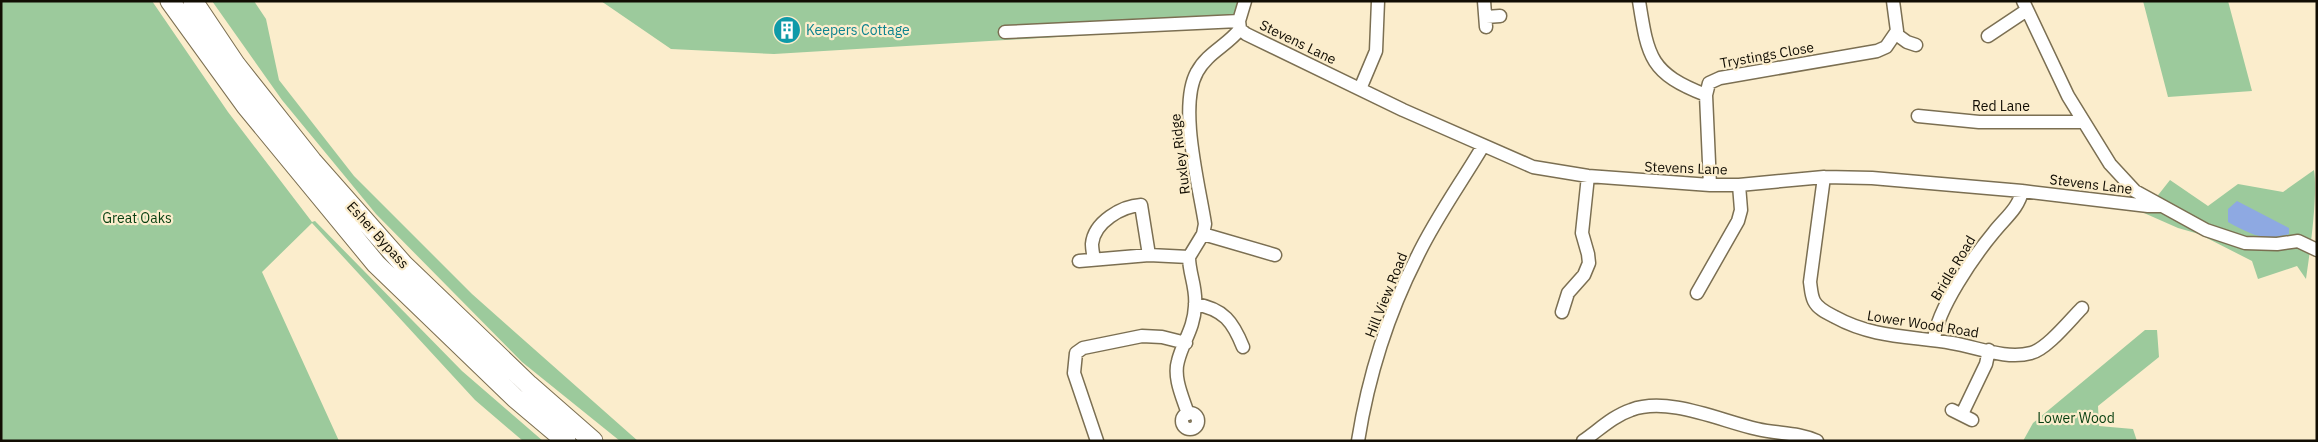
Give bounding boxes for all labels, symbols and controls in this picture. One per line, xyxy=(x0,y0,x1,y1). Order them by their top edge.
building icon: Keepers Cottage xyxy=(772,15,802,45)
street label: Stevens Lane xyxy=(1257,16,1340,68)
place label: Keepers Cottage xyxy=(806,21,910,39)
street label: Trystings Close xyxy=(1719,38,1816,72)
street label: Red Lane xyxy=(1972,97,2030,115)
street label: Ruxley Ridge xyxy=(1166,112,1194,195)
street label: Stevens Lane xyxy=(1644,158,1728,178)
street label: Stevens Lane xyxy=(2049,170,2134,198)
street label: Esher Bypass xyxy=(343,198,413,272)
park label: Great Oaks xyxy=(102,209,172,227)
street label: Bridle Road xyxy=(1927,232,1979,304)
street label: Hill View Road xyxy=(1361,250,1411,340)
street label: Lower Wood Road xyxy=(1866,306,1980,342)
park label: Lower Wood xyxy=(2037,409,2115,427)

